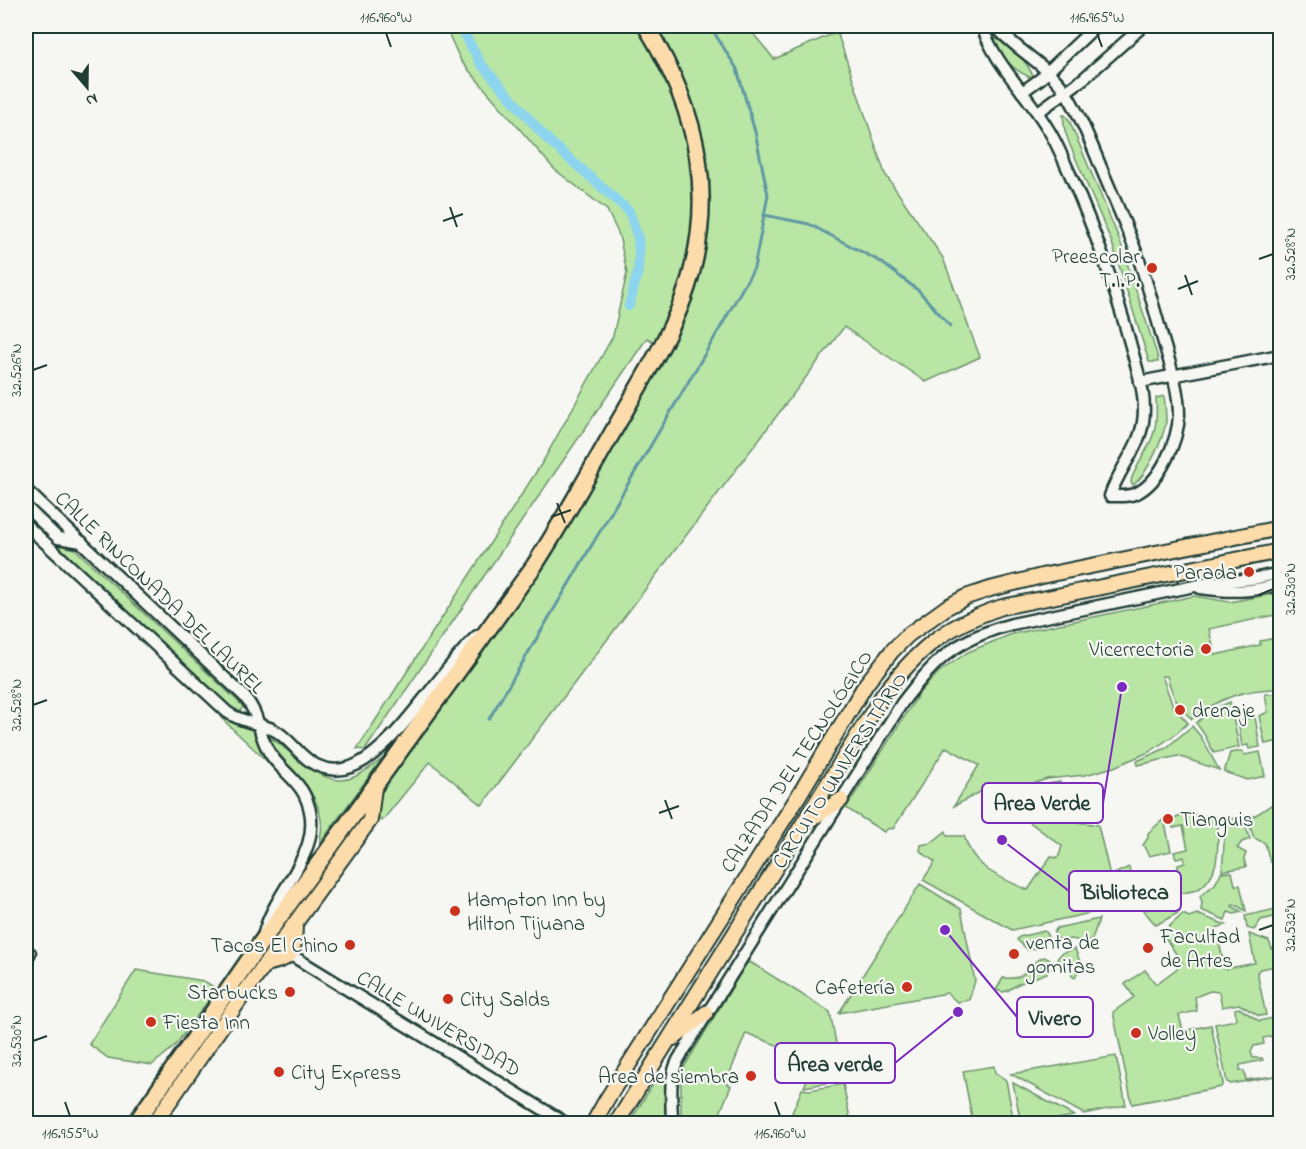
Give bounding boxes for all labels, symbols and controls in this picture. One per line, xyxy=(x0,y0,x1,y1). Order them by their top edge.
text: 116.960°W xyxy=(360,7,412,29)
text: 116.965°W xyxy=(1070,7,1124,29)
north arrow xyxy=(57,57,117,117)
text: N xyxy=(82,86,101,112)
text: 32.528°N xyxy=(1280,228,1302,280)
place label: Preescolar T.I.P. xyxy=(1052,243,1140,297)
marker: Preescolar T.I.P. xyxy=(1145,261,1159,275)
text: 32.526°N xyxy=(6,343,28,397)
street label: CALLE RINCONADA DEL LAUREL xyxy=(47,485,270,702)
place label: Parada xyxy=(1174,559,1237,589)
text: 32.530°N xyxy=(1280,563,1302,615)
marker: Parada xyxy=(1242,565,1256,579)
place label: Vicerrectoria xyxy=(1088,636,1194,666)
marker: Vicerrectoria xyxy=(1199,642,1213,656)
street label: CALZADA DEL TECNOLÓGICO xyxy=(714,645,881,879)
street label: CIRCUITO UNIVERSITARIO xyxy=(766,667,916,875)
text: 32.528°N xyxy=(6,679,28,731)
place label: drenaje xyxy=(1192,697,1256,727)
marker: drenaje xyxy=(1173,703,1187,717)
callout: Area Verde xyxy=(982,783,1103,823)
text: Area Verde xyxy=(994,789,1092,821)
place label: Tianguis xyxy=(1180,806,1253,838)
marker: Tianguis xyxy=(1161,812,1175,826)
callout: Biblioteca xyxy=(1069,871,1181,911)
text: Biblioteca xyxy=(1080,878,1169,910)
place label: Hampton Inn by Hilton Tijuana xyxy=(467,886,606,940)
text: 32.532°N xyxy=(1280,898,1302,952)
marker: Hampton Inn by Hilton Tijuana xyxy=(448,904,462,918)
place label: Facultad de Artes xyxy=(1159,923,1240,977)
place label: venta de gomitas xyxy=(1025,929,1100,985)
place label: Tacos El Chino xyxy=(210,932,338,962)
marker: Tacos El Chino xyxy=(343,938,357,952)
marker: Facultad de Artes xyxy=(1141,941,1155,955)
marker: venta de gomitas xyxy=(1007,947,1021,961)
street label: CALLE UNIVERSIDAD xyxy=(350,964,526,1086)
place label: Cafetería xyxy=(815,974,895,1004)
place label: Starbucks xyxy=(187,979,278,1009)
marker: Cafetería xyxy=(900,980,914,994)
marker: Starbucks xyxy=(283,985,297,999)
place label: City Salds xyxy=(460,986,550,1018)
marker: City Salds xyxy=(441,992,455,1006)
callout: Vivero xyxy=(1017,997,1093,1037)
text: Vivero xyxy=(1028,1004,1081,1036)
place label: Fiesta Inn xyxy=(162,1009,250,1039)
text: 32.530°N xyxy=(6,1015,28,1067)
marker: Fiesta Inn xyxy=(144,1015,158,1029)
place label: Volley xyxy=(1147,1020,1196,1052)
marker: Volley xyxy=(1129,1026,1143,1040)
callout: Área verde xyxy=(775,1043,895,1083)
text: Área verde xyxy=(787,1050,884,1082)
place label: City Express xyxy=(291,1059,401,1091)
place label: Area de siembra xyxy=(598,1063,739,1093)
marker: City Express xyxy=(272,1065,286,1079)
marker: Area de siembra xyxy=(744,1069,758,1083)
text: 116.955°W xyxy=(42,1123,98,1145)
text: 116.960°W xyxy=(754,1123,806,1145)

